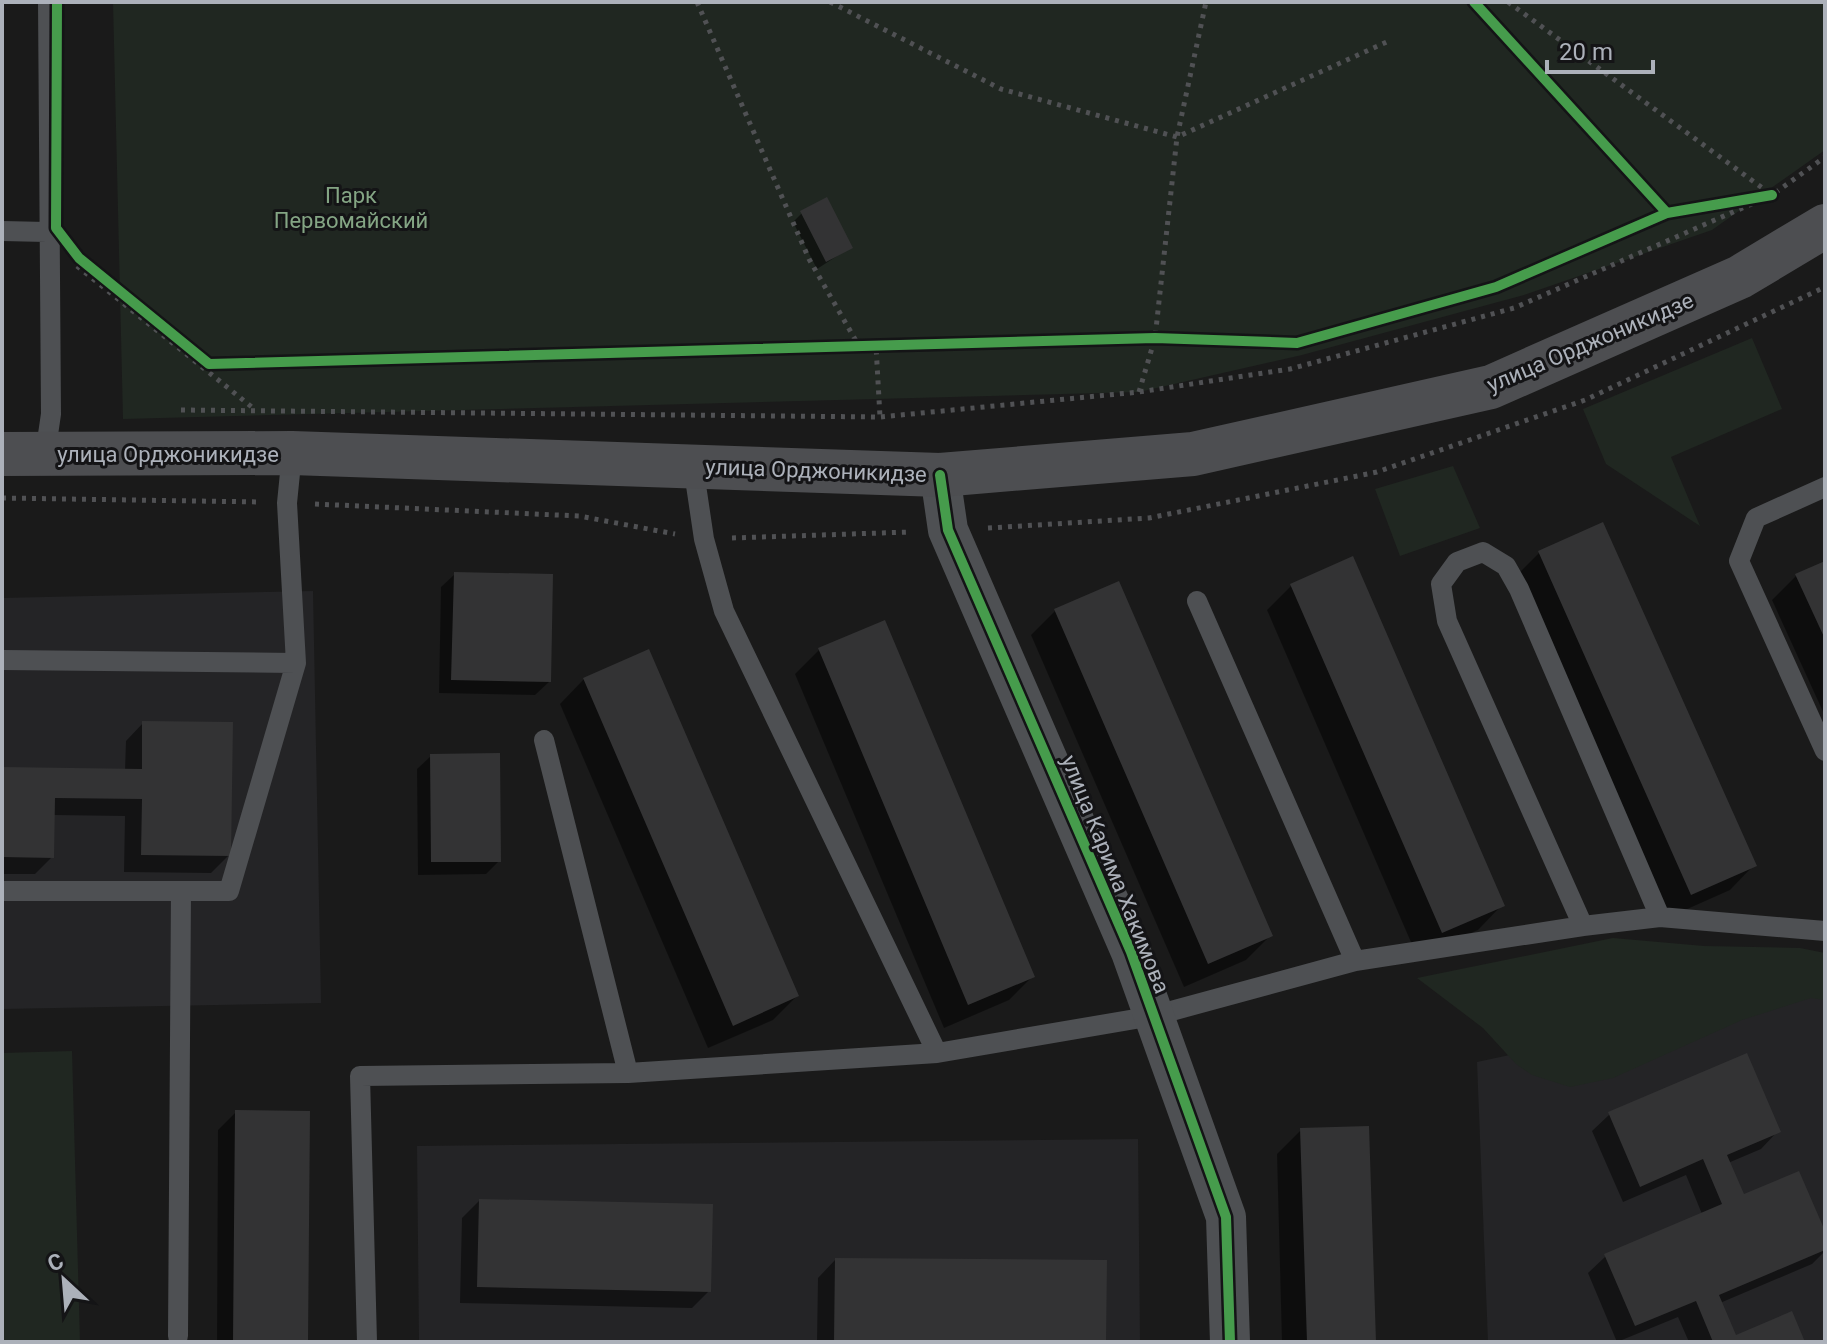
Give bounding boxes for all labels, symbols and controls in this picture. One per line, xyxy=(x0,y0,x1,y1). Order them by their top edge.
scale bar xyxy=(1547,24,1653,74)
text: 20 m xyxy=(1559,38,1613,66)
park label: Парк Первомайский xyxy=(274,183,428,233)
street label: улица Орджоникидзе xyxy=(1483,288,1697,397)
street label: улица Орджоникидзе xyxy=(57,442,279,467)
street label: улица Орджоникидзе xyxy=(705,454,927,487)
street label: улица Карима Хакимова xyxy=(1056,752,1175,997)
north arrow xyxy=(24,1240,104,1320)
text: С xyxy=(43,1248,67,1277)

